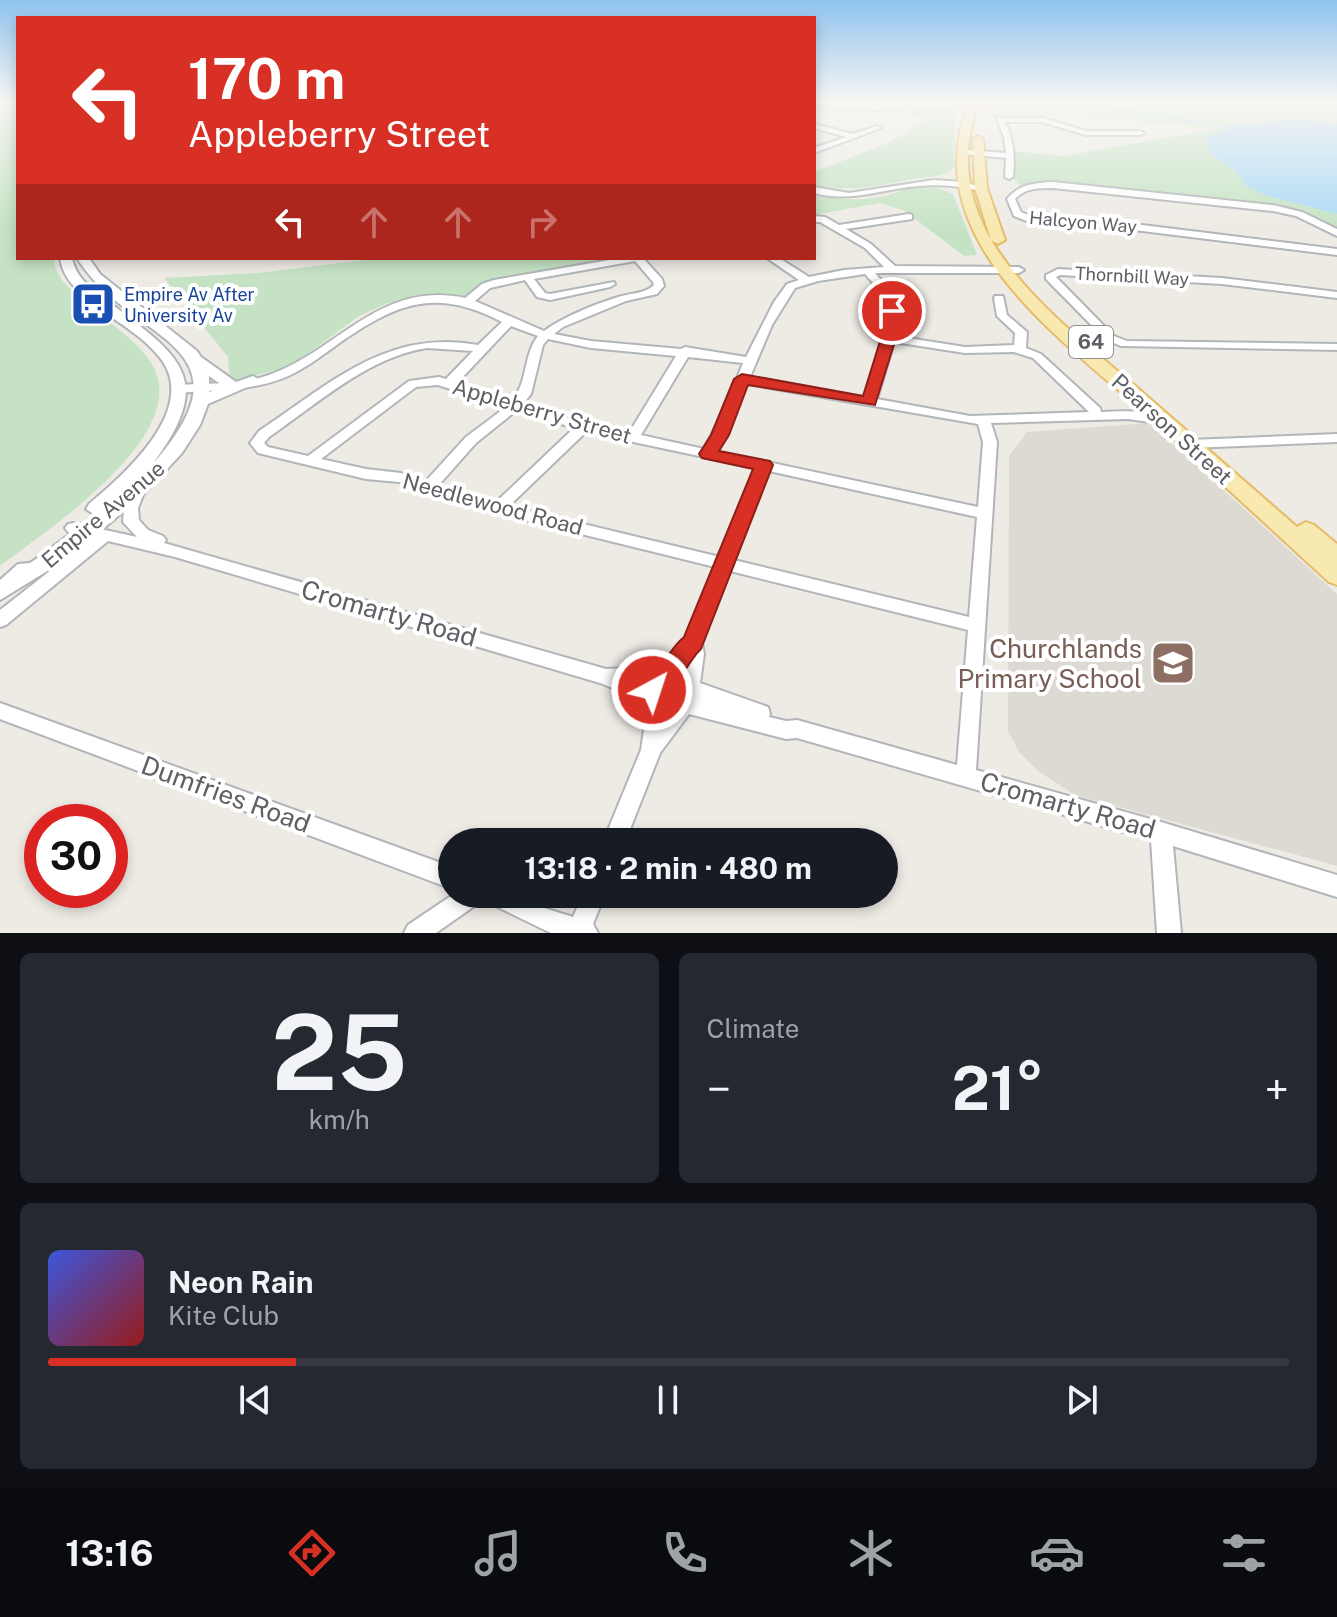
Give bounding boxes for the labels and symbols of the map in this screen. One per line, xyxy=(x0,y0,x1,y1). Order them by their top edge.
street label: Halcyon Way xyxy=(1028,207,1138,237)
street label: Thornbill Way xyxy=(1074,263,1190,289)
pin xyxy=(858,277,926,345)
bus stop icon: Empire Av After University Av xyxy=(69,280,117,328)
place label: Empire Av After University Av xyxy=(124,284,255,326)
road number: 64 xyxy=(1069,326,1113,358)
street label: Pearson Street xyxy=(1107,368,1237,490)
street label: Appleberry Street xyxy=(450,373,634,449)
street label: Empire Avenue xyxy=(36,455,170,573)
street label: Needlewood Road xyxy=(400,467,586,541)
street label: Cromarty Road xyxy=(298,573,480,653)
place label: Churchlands Primary School xyxy=(958,633,1142,694)
school or university icon: Churchlands Primary School xyxy=(1149,639,1197,687)
position arrow xyxy=(610,648,694,732)
street label: Dumfries Road xyxy=(137,749,315,839)
street label: Cromarty Road xyxy=(977,765,1159,845)
speed limit sign: 30 xyxy=(24,804,128,908)

